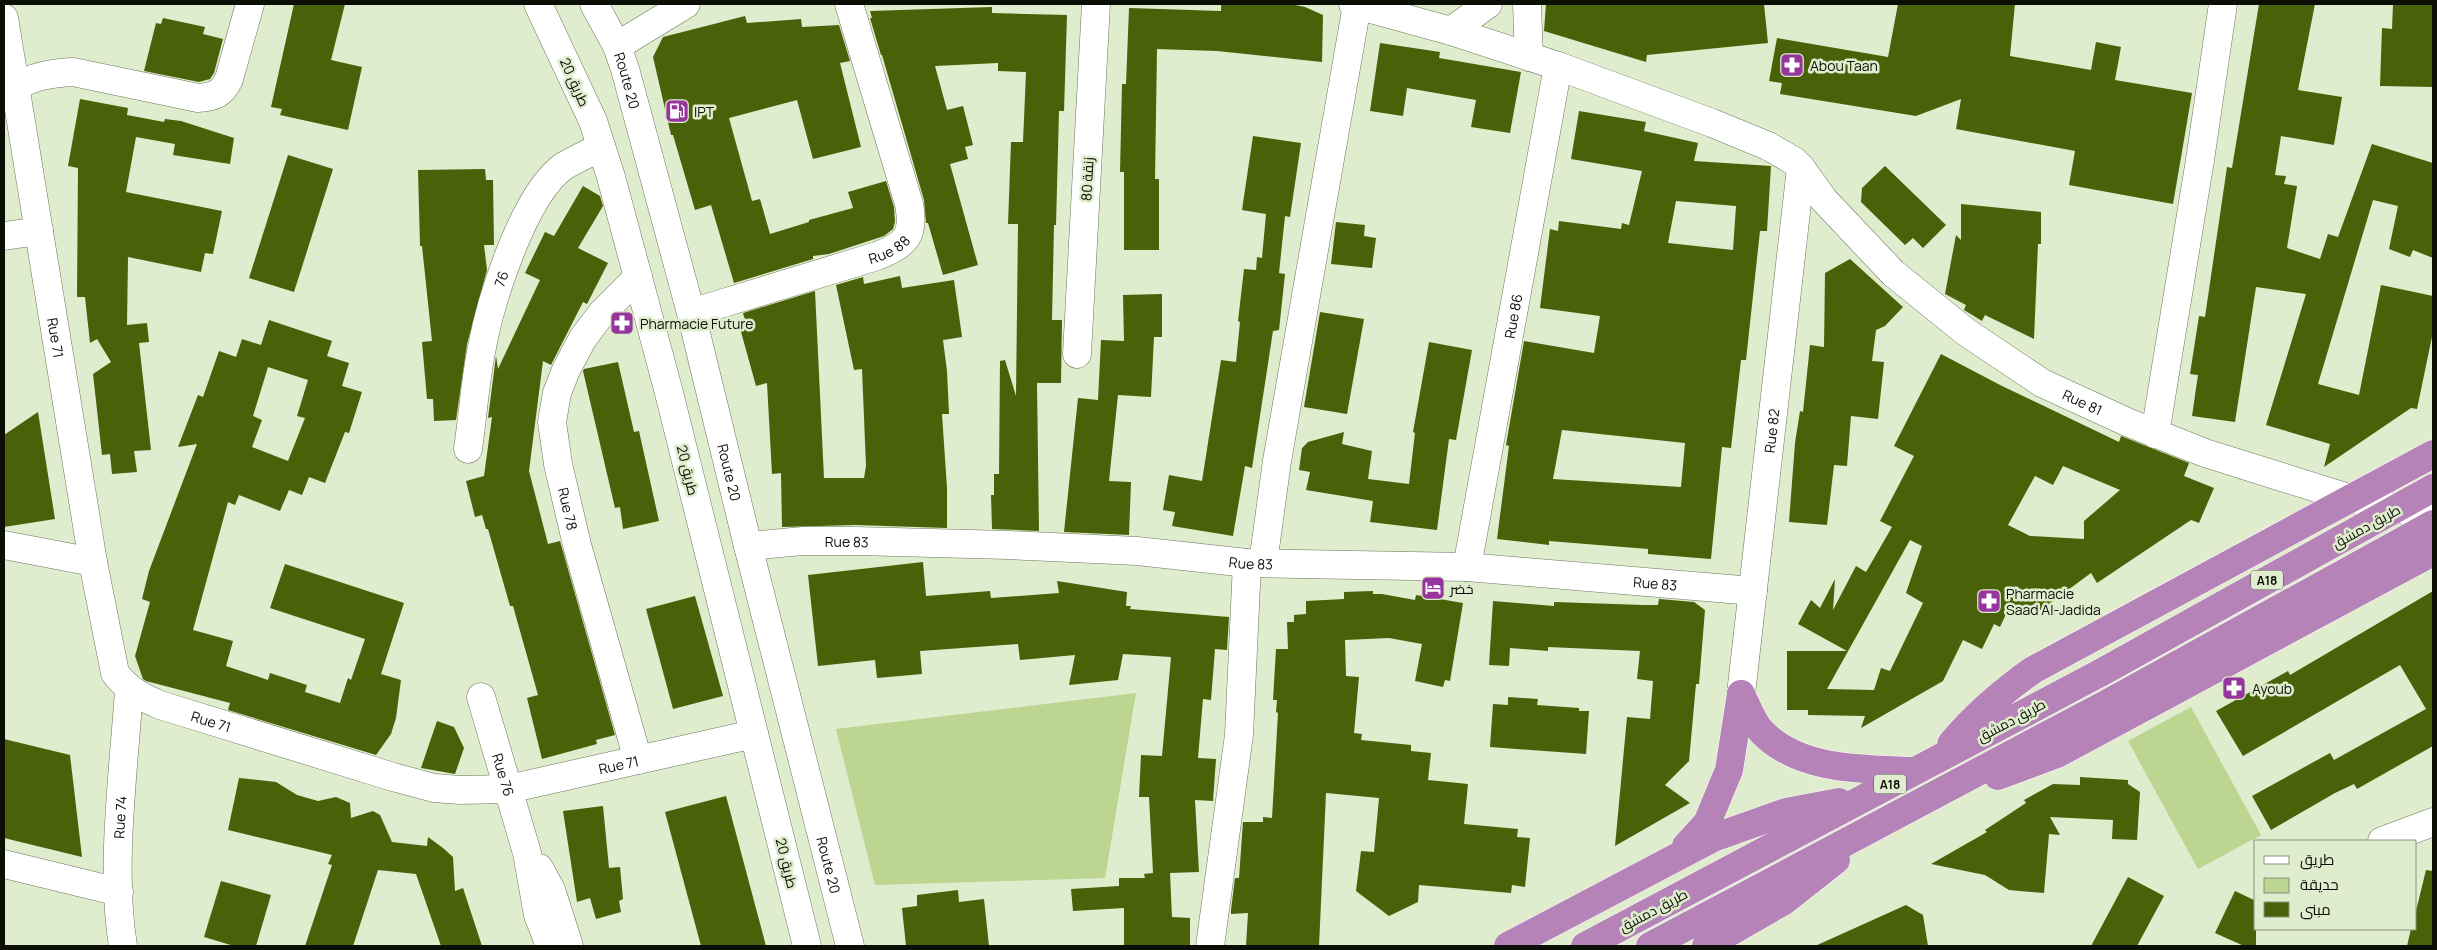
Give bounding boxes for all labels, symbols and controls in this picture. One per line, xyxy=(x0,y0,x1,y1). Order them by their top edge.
street label: Route 20 xyxy=(610,49,645,111)
pharmacy icon: Abou Taan xyxy=(1779,52,1805,78)
street label: طريق 20 xyxy=(556,55,594,109)
place label: Abou Taan xyxy=(1810,56,1878,75)
fuel station icon: IPT xyxy=(664,98,690,124)
place label: IPT xyxy=(694,102,715,121)
street label: زنقة 80 xyxy=(1076,157,1098,201)
street label: Rue 88 xyxy=(866,231,914,268)
street label: 76 xyxy=(489,268,512,289)
street label: Rue 86 xyxy=(1499,292,1526,340)
pharmacy icon: Pharmacie Future xyxy=(609,310,635,336)
place label: Pharmacie Future xyxy=(640,314,753,333)
street label: Rue 71 xyxy=(44,316,69,359)
street label: Rue 81 xyxy=(2060,384,2106,419)
street label: Rue 82 xyxy=(1759,408,1783,454)
street label: Route 20 xyxy=(714,442,746,503)
street label: طريق 20 xyxy=(673,443,703,497)
street label: Rue 78 xyxy=(554,485,583,532)
street label: طريق دمشق xyxy=(2329,499,2403,553)
street label: Rue 83 xyxy=(825,531,869,551)
street label: Rue 83 xyxy=(1228,552,1273,573)
road number: A18 xyxy=(2251,570,2283,590)
street label: Rue 83 xyxy=(1632,571,1678,594)
hotel icon: خضر xyxy=(1420,575,1446,601)
place label: خضر xyxy=(1449,579,1473,598)
place label: Pharmacie Saad Al-Jadida xyxy=(2006,584,2101,619)
pharmacy icon: Pharmacie Saad Al-Jadida xyxy=(1976,588,2002,614)
pharmacy icon: Ayoub xyxy=(2221,675,2247,701)
place label: Ayoub xyxy=(2252,679,2292,698)
street label: طريق دمشق xyxy=(1973,694,2049,746)
street label: Rue 71 xyxy=(189,706,233,736)
street label: Rue 76 xyxy=(489,751,519,798)
street label: Rue 71 xyxy=(597,751,640,778)
road number: A18 xyxy=(1874,774,1906,794)
street label: Rue 74 xyxy=(109,795,130,839)
street label: Route 20 xyxy=(813,834,846,896)
street label: طريق 20 xyxy=(772,836,802,890)
legend xyxy=(2254,840,2417,930)
text: طريق xyxy=(2300,849,2334,870)
text: حديقة xyxy=(2300,874,2339,895)
street label: طريق دمشق xyxy=(1615,884,1691,936)
text: مبنى xyxy=(2300,899,2331,920)

